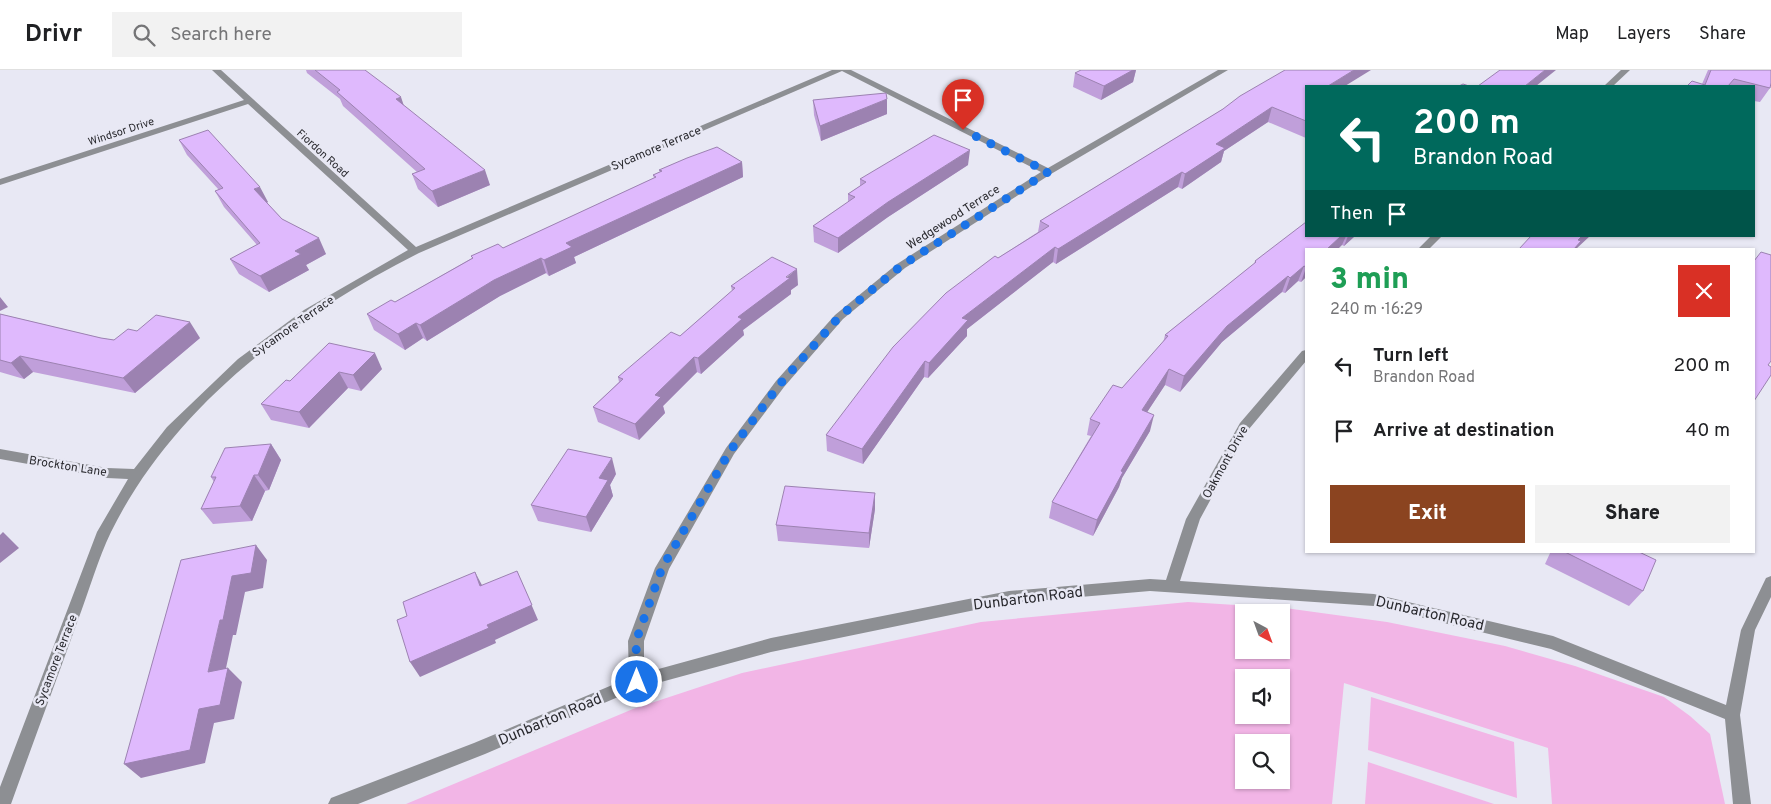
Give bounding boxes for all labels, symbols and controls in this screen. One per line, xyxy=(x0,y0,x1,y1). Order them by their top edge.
search box xyxy=(112,12,462,57)
text: Drivr xyxy=(25,20,82,50)
icon: search xyxy=(130,21,158,49)
text: Search here xyxy=(170,23,272,47)
text: Map xyxy=(1555,23,1589,46)
text: Layers xyxy=(1617,23,1671,46)
text: Share xyxy=(1699,23,1746,46)
pin xyxy=(942,79,984,130)
icon: arrive xyxy=(949,86,977,114)
text: 200 m xyxy=(1413,102,1520,146)
icon: left xyxy=(1330,105,1395,170)
street label: Windsor Drive xyxy=(87,115,156,149)
street label: Sycamore Terrace xyxy=(609,123,704,175)
street label: Fiordon Road xyxy=(293,127,351,181)
text: Brandon Road xyxy=(1413,145,1553,172)
street label: Wedgewood Terrace xyxy=(904,182,1003,254)
icon: arrive xyxy=(1383,200,1411,228)
text: Then xyxy=(1330,202,1373,226)
text: 3 min xyxy=(1330,262,1409,299)
button: close xyxy=(1678,265,1730,317)
street label: Sycamore Terrace xyxy=(250,293,338,361)
text: 240 m · 16:29 xyxy=(1330,300,1423,320)
text: Turn left xyxy=(1373,344,1449,368)
icon: left xyxy=(1330,352,1358,380)
text: 200 m xyxy=(1674,354,1730,378)
text: Brandon Road xyxy=(1373,368,1475,388)
icon: arrive xyxy=(1330,417,1358,445)
text: Arrive at destination xyxy=(1373,419,1554,443)
text: 40 m xyxy=(1685,419,1730,443)
street label: Oakmont Drive xyxy=(1199,423,1252,502)
street label: Brockton Lane xyxy=(28,453,108,481)
button: Exit xyxy=(1330,485,1525,543)
button: Share xyxy=(1535,485,1730,543)
street label: Dunbarton Road xyxy=(972,583,1084,616)
street label: Dunbarton Road xyxy=(1374,593,1486,636)
north arrow xyxy=(1235,604,1290,659)
map controls xyxy=(1235,604,1290,789)
street label: Sycamore Terrace xyxy=(32,613,82,708)
position arrow xyxy=(610,655,662,707)
button: sound xyxy=(1235,669,1290,724)
street label: Dunbarton Road xyxy=(496,690,605,751)
button: search xyxy=(1235,734,1290,789)

